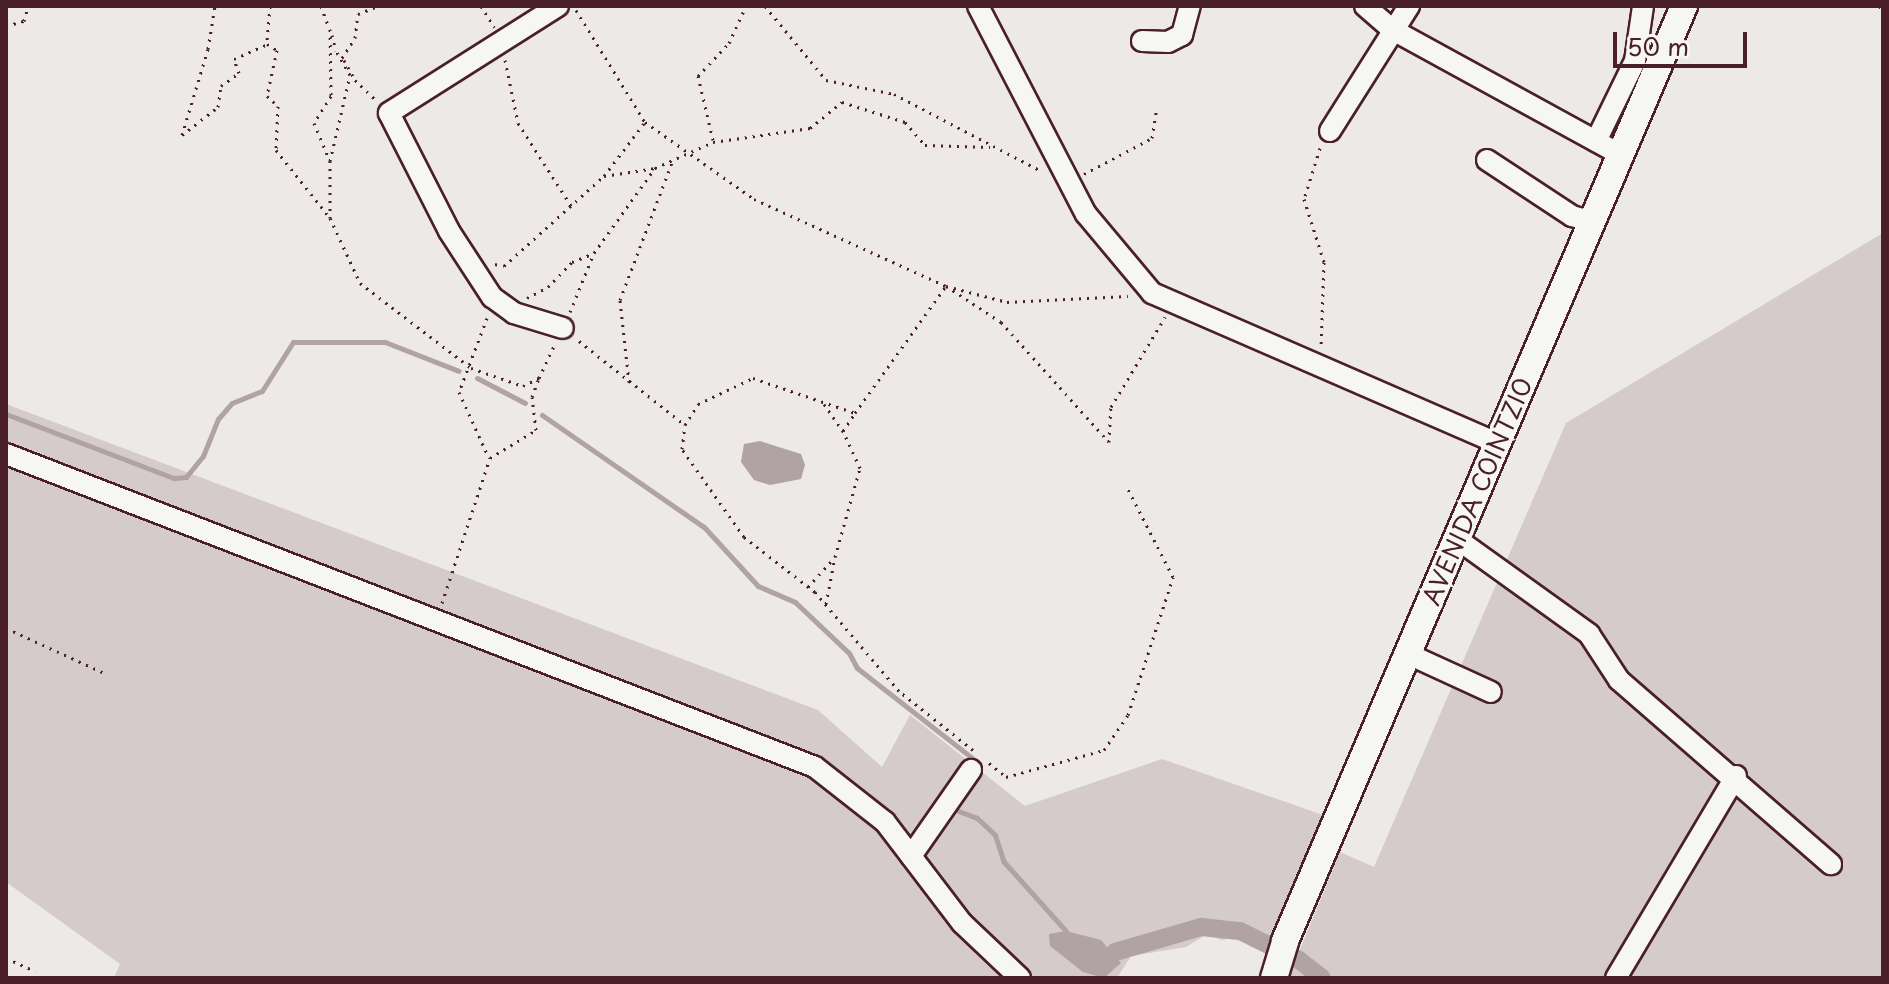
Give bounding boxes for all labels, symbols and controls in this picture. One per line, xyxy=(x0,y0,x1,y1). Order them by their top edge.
scale bar xyxy=(1617,16,1751,66)
text: 50 m xyxy=(1627,28,1689,64)
street label: AVENIDA COINTZIO xyxy=(1416,374,1538,608)

